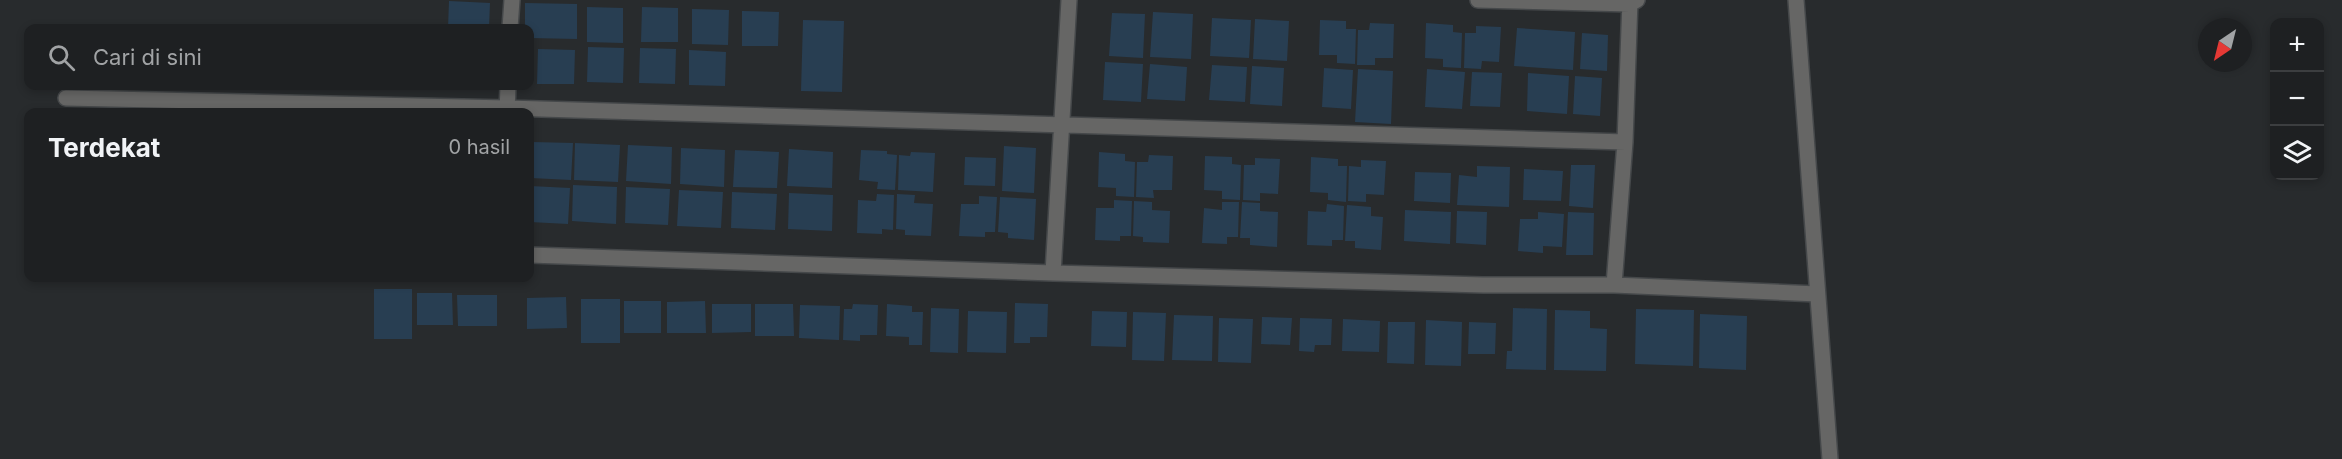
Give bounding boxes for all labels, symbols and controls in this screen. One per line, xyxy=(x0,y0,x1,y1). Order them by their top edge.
north arrow xyxy=(2198,18,2252,72)
map controls xyxy=(2270,18,2324,180)
button: + xyxy=(2270,18,2324,72)
search box xyxy=(24,24,534,90)
icon: search xyxy=(45,41,78,74)
text: Cari di sini xyxy=(93,44,202,70)
button: − xyxy=(2270,72,2324,126)
button: layers xyxy=(2270,126,2324,180)
text: Terdekat xyxy=(48,132,160,163)
text: 0 hasil xyxy=(448,135,510,159)

